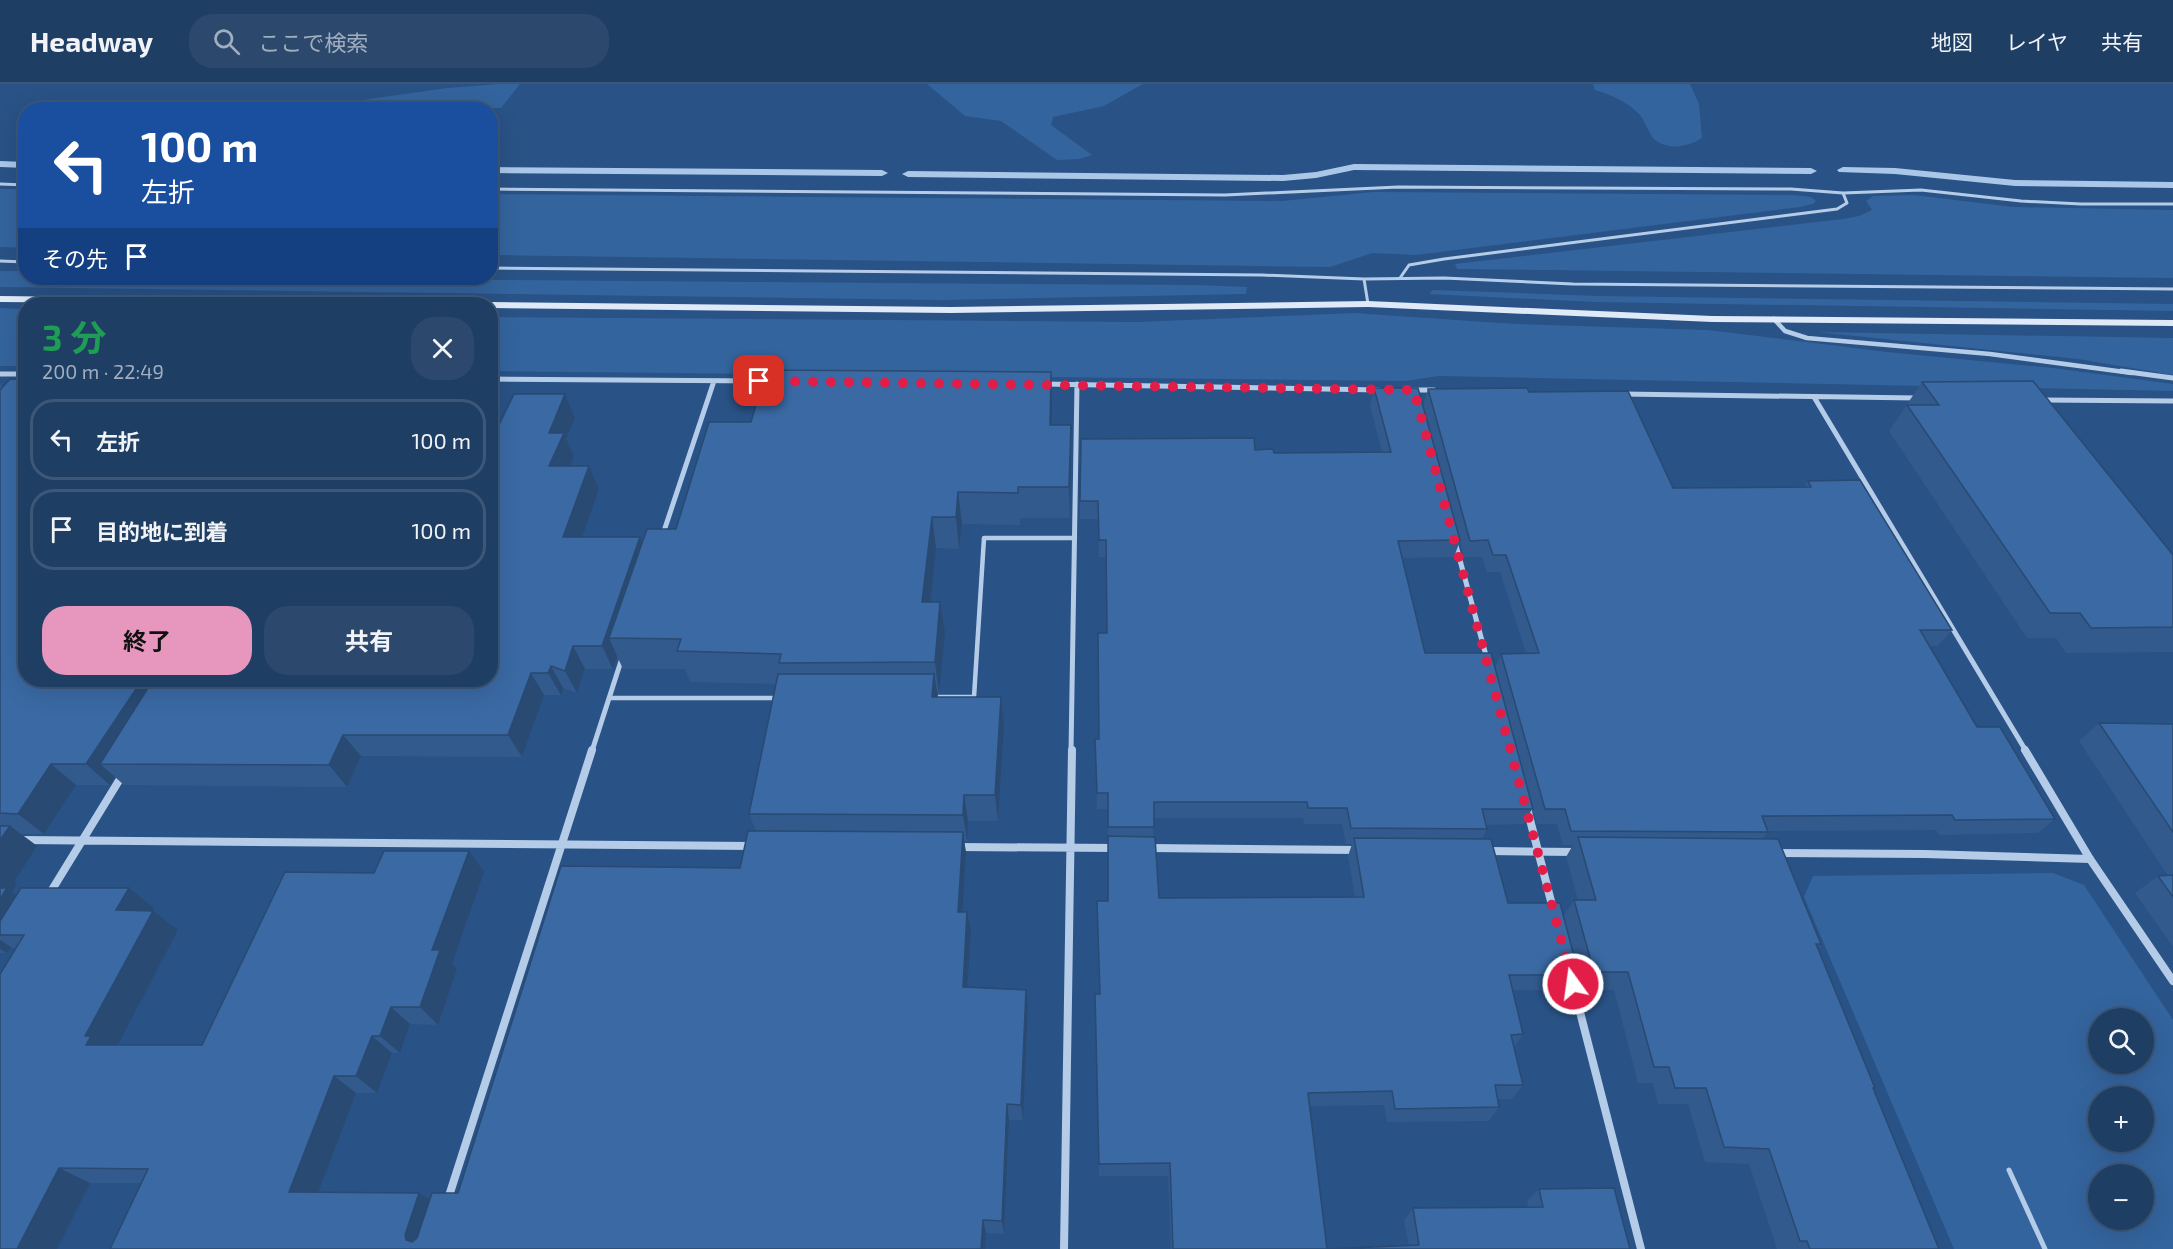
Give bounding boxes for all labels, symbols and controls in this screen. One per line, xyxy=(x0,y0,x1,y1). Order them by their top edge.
search box xyxy=(189,14,609,68)
text: Headway xyxy=(30,24,153,58)
icon: search xyxy=(210,25,243,58)
text: ここで検索 xyxy=(258,29,368,55)
text: 地図 xyxy=(1931,29,1973,54)
text: レイヤ xyxy=(2006,29,2068,54)
text: 共有 xyxy=(2101,29,2143,54)
text: 100 m xyxy=(141,120,258,170)
icon: left xyxy=(42,126,120,204)
text: 左折 xyxy=(141,175,195,207)
icon: arrive xyxy=(120,240,153,273)
text: その先 xyxy=(42,245,108,271)
text: 3 分 xyxy=(42,315,106,358)
button: close xyxy=(411,317,474,380)
pin xyxy=(733,355,784,406)
text: 200 m · 22:49 xyxy=(42,359,164,383)
icon: arrive xyxy=(742,364,775,397)
icon: left xyxy=(45,423,78,456)
text: 100 m xyxy=(412,427,471,453)
text: 左折 xyxy=(96,428,140,454)
icon: arrive xyxy=(45,513,78,546)
text: 100 m xyxy=(412,517,471,543)
text: 目的地に到着 xyxy=(96,518,228,544)
button: 終了 xyxy=(42,606,252,675)
button: 共有 xyxy=(264,606,474,675)
position arrow xyxy=(1541,952,1605,1016)
map controls xyxy=(2088,1008,2154,1230)
button: search xyxy=(2088,1008,2154,1074)
button: + xyxy=(2088,1086,2154,1152)
button: − xyxy=(2088,1164,2154,1230)

